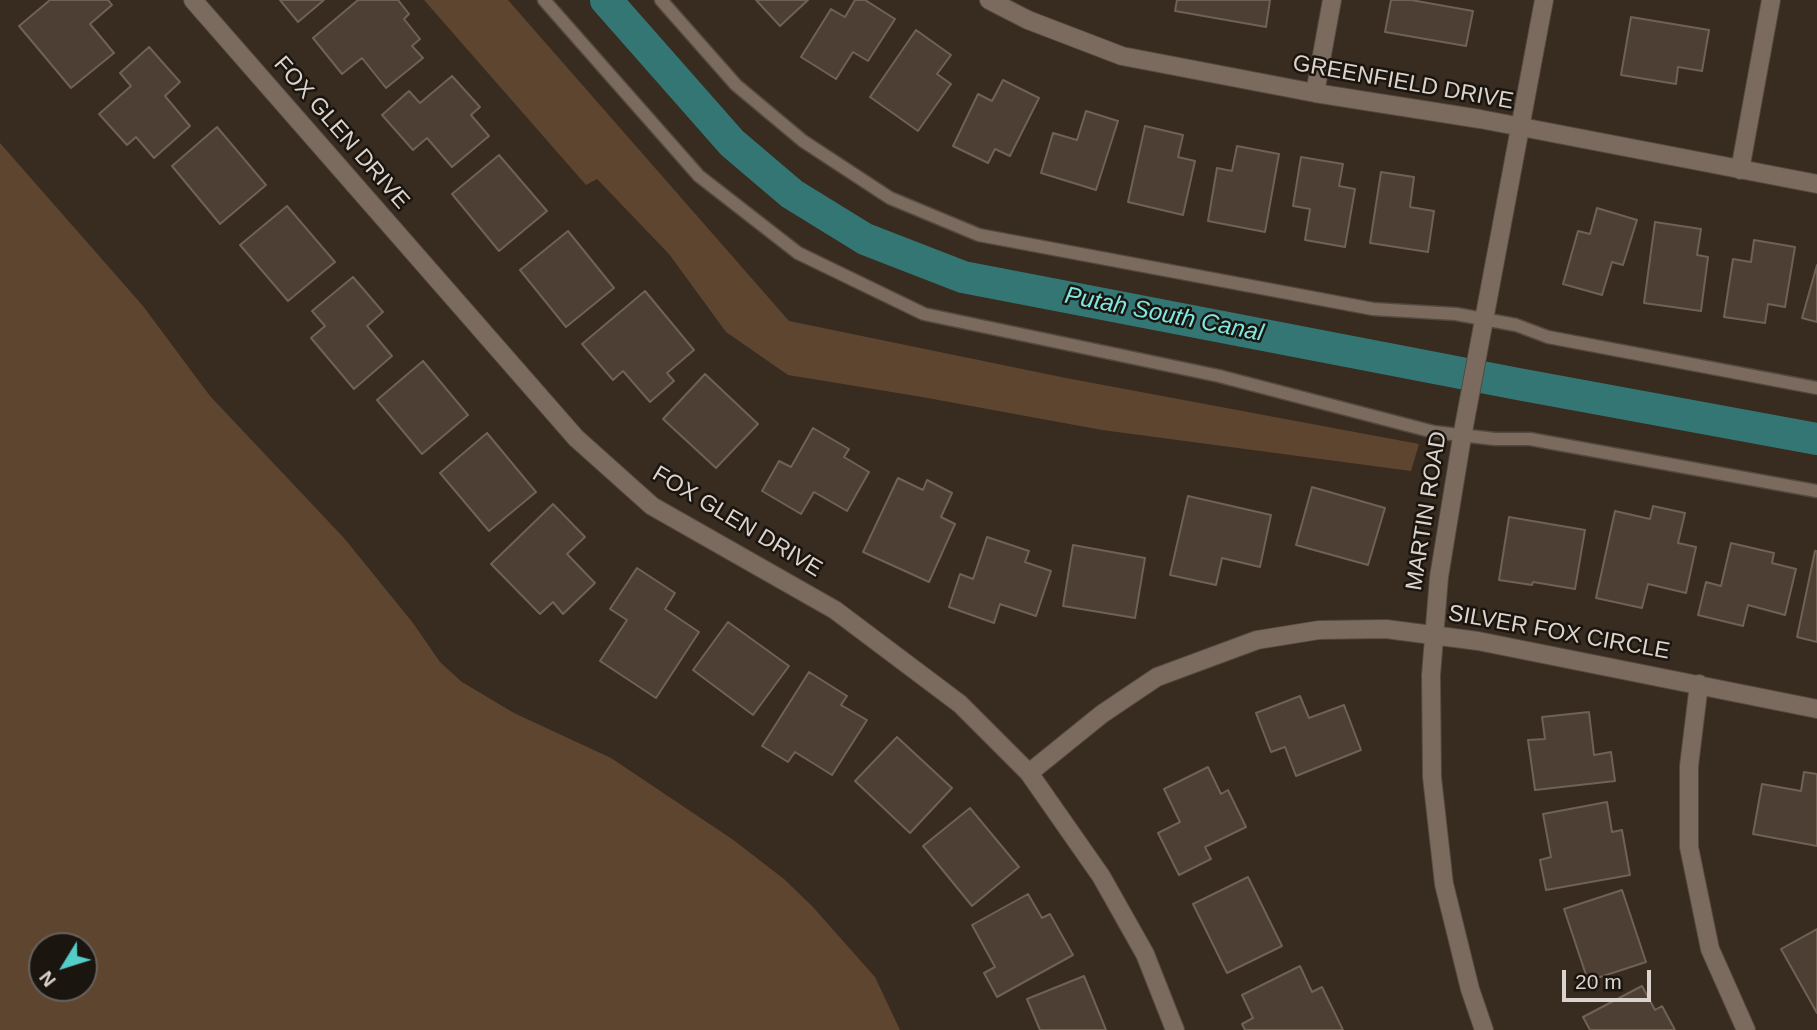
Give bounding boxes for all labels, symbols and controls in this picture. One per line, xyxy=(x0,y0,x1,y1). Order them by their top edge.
street label: GREENFIELD DRIVE xyxy=(1290,50,1516,116)
street label: FOX GLEN DRIVE xyxy=(267,51,415,215)
water label: Putah South Canal xyxy=(1062,282,1266,348)
street label: MARTIN ROAD xyxy=(1401,430,1453,592)
street label: FOX GLEN DRIVE xyxy=(647,460,827,584)
street label: SILVER FOX CIRCLE xyxy=(1446,600,1672,666)
north arrow xyxy=(28,932,98,1002)
scale bar xyxy=(1565,956,1654,1000)
text: N xyxy=(35,967,60,991)
text: 20 m xyxy=(1575,970,1622,993)

